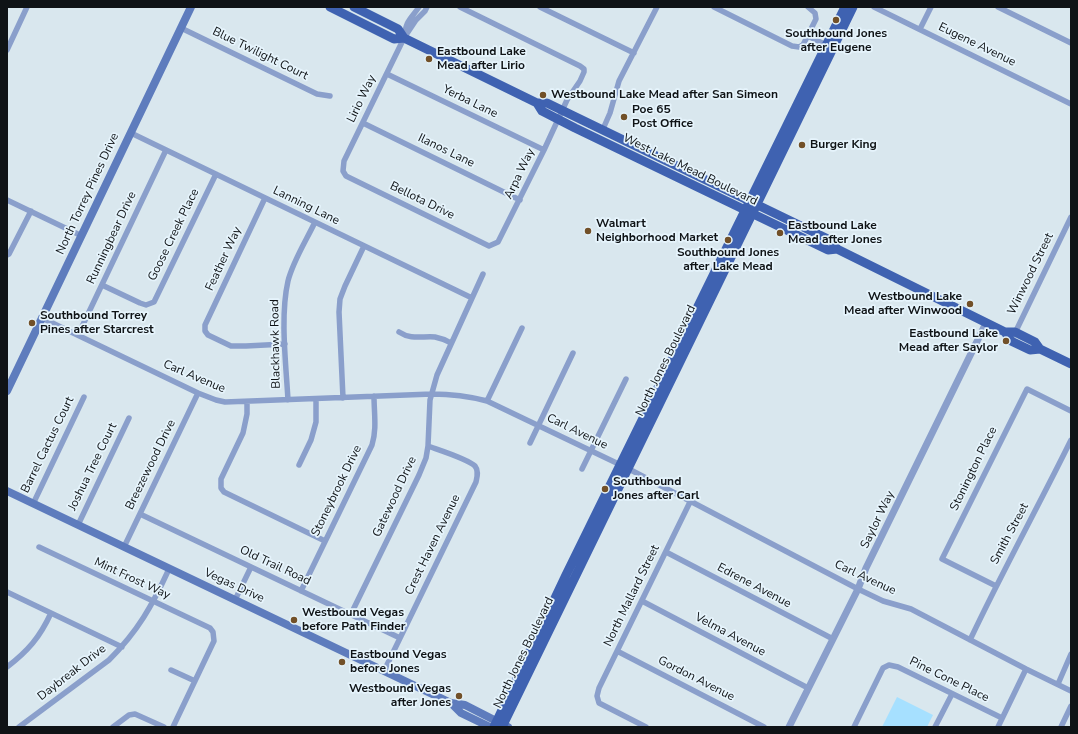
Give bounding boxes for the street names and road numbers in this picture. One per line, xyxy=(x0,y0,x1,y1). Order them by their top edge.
street label: Eugene Avenue xyxy=(936,20,1018,70)
street label: Blue Twilight Court xyxy=(210,25,310,83)
street label: Lirio Way xyxy=(344,73,380,125)
street label: Yerba Lane xyxy=(440,83,500,121)
street label: North Torrey Pines Drive xyxy=(54,131,122,257)
street label: Ilanos Lane xyxy=(415,131,477,171)
street label: West Lake Mead Boulevard xyxy=(620,131,760,209)
street label: Arpa Way xyxy=(502,146,538,202)
street label: Bellota Drive xyxy=(387,179,457,223)
street label: Lanning Lane xyxy=(270,184,342,228)
street label: Goose Creek Place xyxy=(145,187,203,283)
street label: Runningbear Drive xyxy=(84,189,140,287)
street label: Feather Way xyxy=(203,225,245,293)
street label: Winwood Street xyxy=(1005,231,1057,317)
street label: Blackhawk Road xyxy=(268,299,284,389)
street label: North Jones Boulevard xyxy=(633,303,699,419)
street label: Carl Avenue xyxy=(161,357,227,397)
street label: Barrel Cactus Court xyxy=(18,394,78,496)
street label: Carl Avenue xyxy=(544,411,610,453)
street label: Breezewood Drive xyxy=(123,417,179,513)
street label: Joshua Tree Court xyxy=(66,421,120,513)
street label: Stonington Place xyxy=(947,425,1001,513)
street label: Stoneybrook Drive xyxy=(309,443,365,539)
street label: Gatewood Drive xyxy=(370,454,420,540)
street label: Saylor Way xyxy=(858,489,898,551)
street label: Crest Haven Avenue xyxy=(402,492,464,598)
street label: Smith Street xyxy=(988,501,1032,567)
street label: Old Trail Road xyxy=(237,543,313,589)
street label: North Mallard Street xyxy=(601,543,663,649)
street label: Mint Frost Way xyxy=(92,555,172,603)
street label: Carl Avenue xyxy=(832,558,898,598)
street label: Edrene Avenue xyxy=(715,560,793,612)
street label: Vegas Drive xyxy=(202,566,266,606)
street label: North Jones Boulevard xyxy=(491,595,557,711)
street label: Velma Avenue xyxy=(692,610,768,660)
street label: Daybreak Drive xyxy=(35,642,109,704)
street label: Gordon Avenue xyxy=(655,654,737,704)
street label: Pine Cone Place xyxy=(907,655,991,705)

